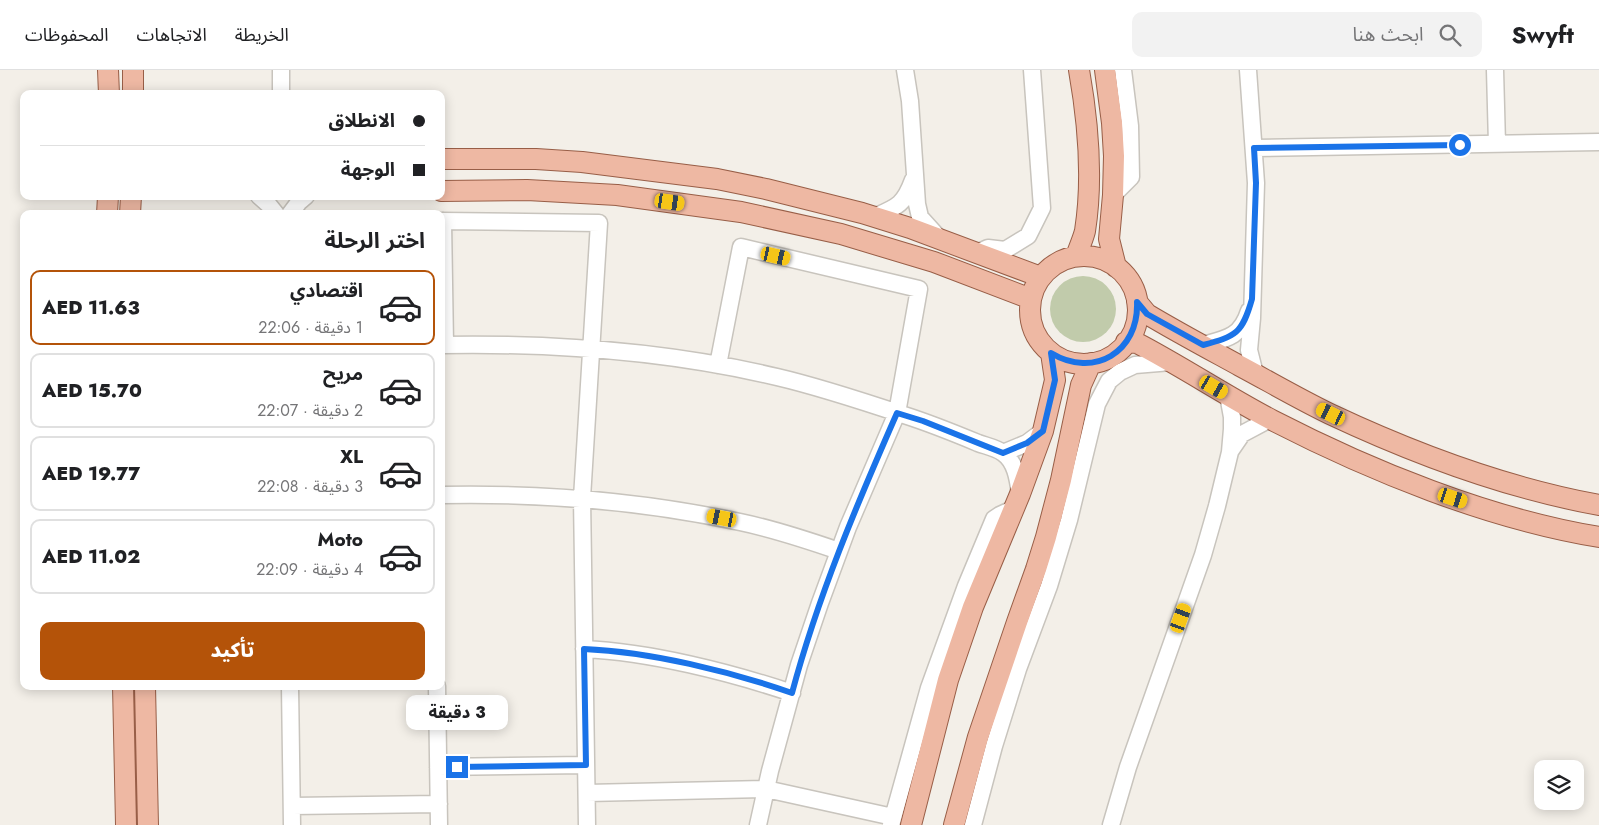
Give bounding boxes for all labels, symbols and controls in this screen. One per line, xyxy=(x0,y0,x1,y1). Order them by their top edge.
search box xyxy=(1132,12,1482,57)
text: Swyft xyxy=(1512,17,1574,52)
text: ابحث هنا xyxy=(1352,21,1424,48)
icon: search xyxy=(1436,21,1464,49)
text: المحفوظات xyxy=(25,22,109,48)
text: الاتجاهات xyxy=(137,22,207,48)
text: الخريطة xyxy=(235,22,289,48)
text: الانطلاق xyxy=(329,107,395,134)
route start xyxy=(1449,134,1471,156)
text: الوجهة xyxy=(341,156,395,183)
car xyxy=(654,192,685,212)
text: اختر الرحلة xyxy=(324,224,425,256)
car xyxy=(759,245,792,267)
text: اقتصادي xyxy=(290,277,363,304)
icon: car xyxy=(378,285,423,330)
text: AED 11.63 xyxy=(42,294,140,321)
text: 1 دقيقة · 22:06 xyxy=(258,316,363,339)
text: مريح xyxy=(323,360,363,387)
icon: car xyxy=(378,368,423,413)
car xyxy=(1197,373,1230,401)
text: AED 15.70 xyxy=(42,377,142,404)
text: 2 دقيقة · 22:07 xyxy=(257,399,363,422)
car xyxy=(1314,401,1347,427)
text: XL xyxy=(340,443,363,470)
icon: car xyxy=(378,451,423,496)
text: AED 19.77 xyxy=(42,460,140,487)
text: 3 دقيقة · 22:08 xyxy=(257,475,363,498)
car xyxy=(1436,486,1469,510)
car xyxy=(705,508,738,528)
text: Moto xyxy=(318,526,363,553)
icon: car xyxy=(378,534,423,579)
text: AED 11.02 xyxy=(42,543,140,570)
text: 4 دقيقة · 22:09 xyxy=(256,558,363,581)
car xyxy=(1168,601,1193,635)
button: تأكيد xyxy=(40,622,425,680)
callout: 3 دقيقة xyxy=(406,694,508,730)
text: 3 دقيقة xyxy=(429,701,485,724)
route end xyxy=(446,756,468,778)
map controls xyxy=(1534,760,1584,810)
button: layers xyxy=(1534,760,1584,810)

